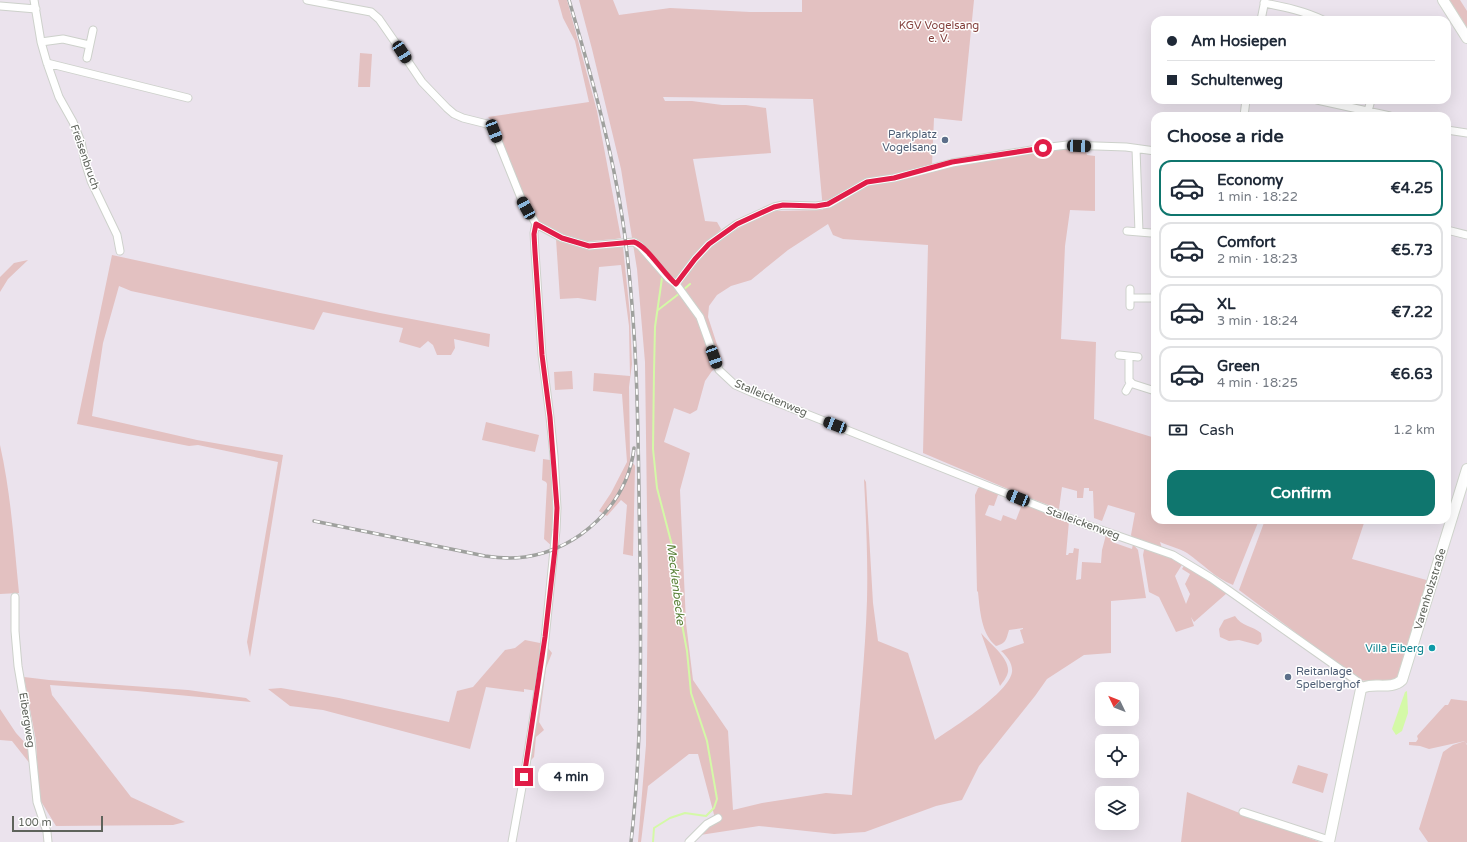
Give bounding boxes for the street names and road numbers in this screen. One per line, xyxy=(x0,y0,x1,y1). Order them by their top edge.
street label: Freisenbruch xyxy=(68,123,102,191)
street label: Stalleickenweg xyxy=(733,377,809,419)
street label: Stalleickenweg xyxy=(1044,504,1122,542)
street label: Varenholzstraße xyxy=(1411,547,1449,631)
street label: Eibergweg xyxy=(16,691,38,749)

